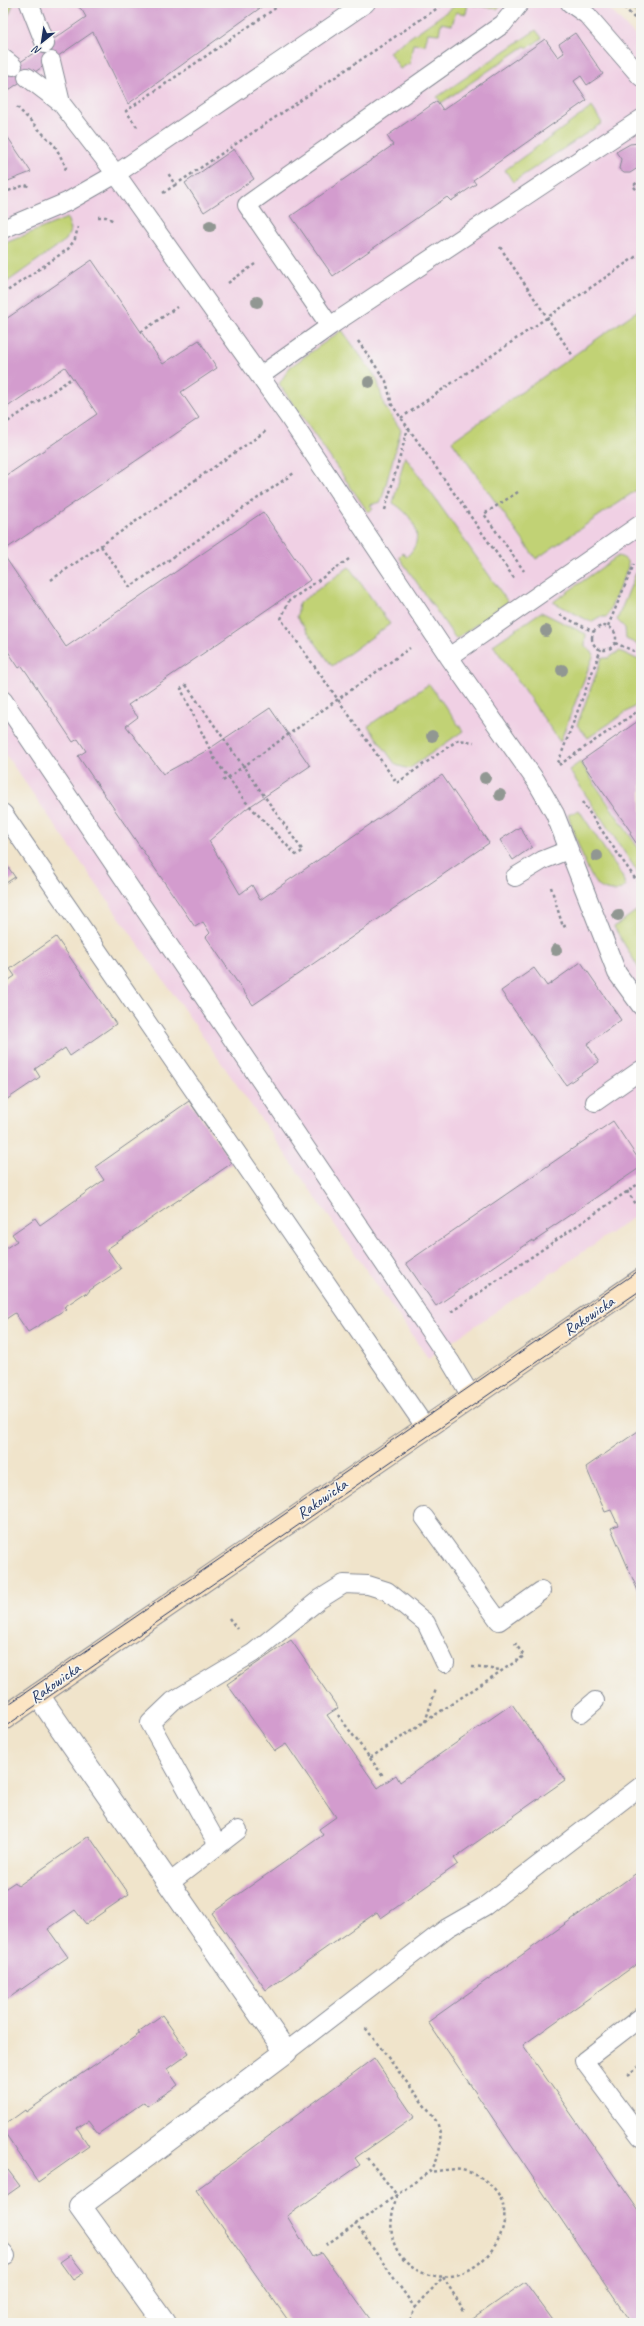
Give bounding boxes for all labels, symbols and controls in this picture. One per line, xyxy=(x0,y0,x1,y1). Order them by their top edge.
north arrow xyxy=(22,22,62,62)
text: N xyxy=(29,42,43,58)
street label: Rakowicka xyxy=(560,1291,619,1340)
street label: Rakowicka xyxy=(293,1474,352,1524)
street label: Rakowicka xyxy=(26,1658,85,1708)

